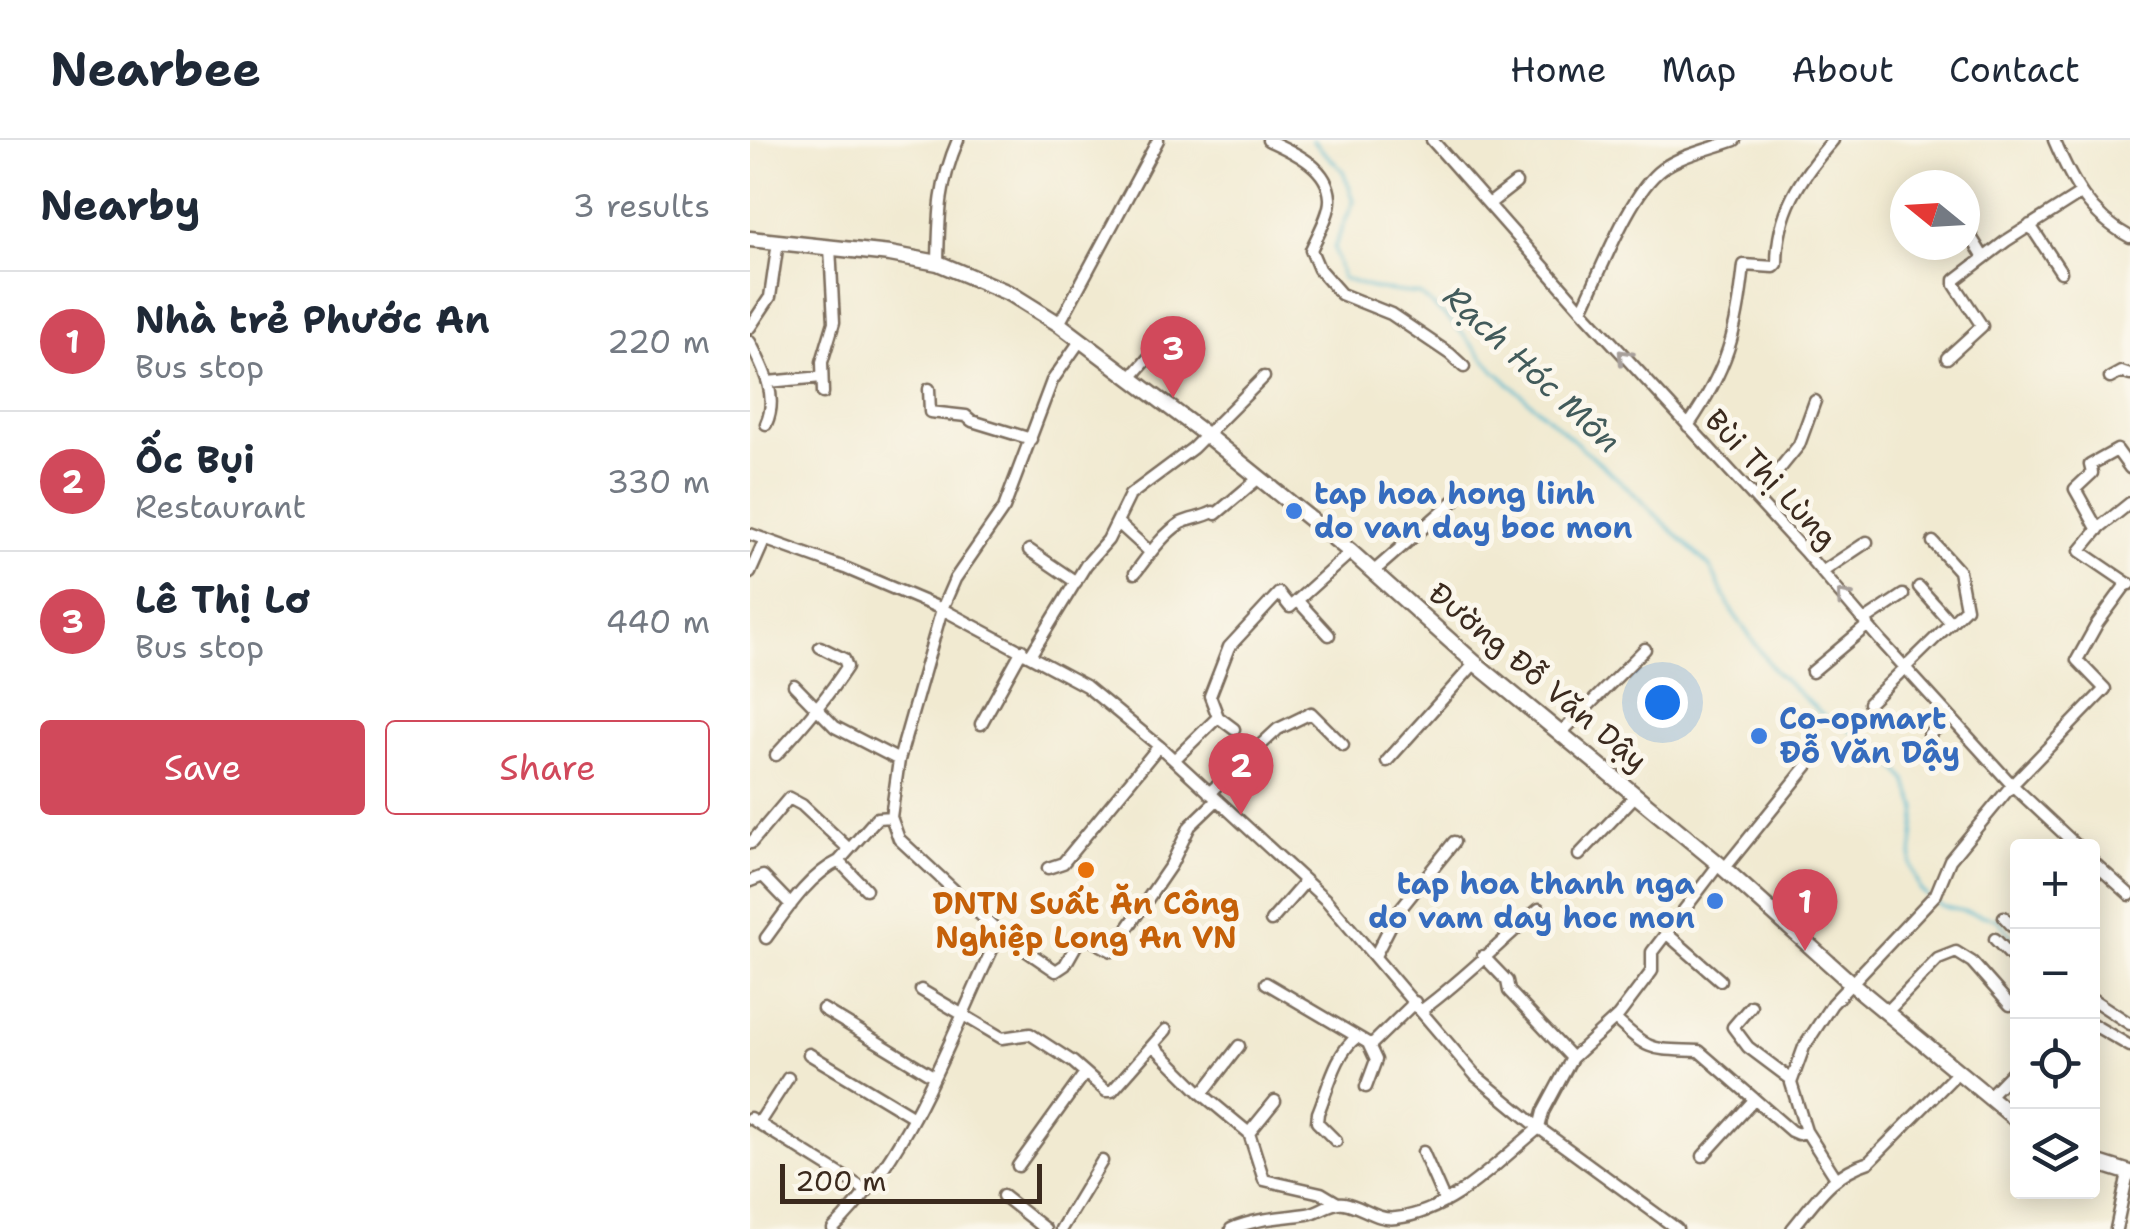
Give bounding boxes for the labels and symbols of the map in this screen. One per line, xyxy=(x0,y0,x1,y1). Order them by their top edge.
north arrow xyxy=(1890,170,1980,260)
water label: Rạch Hóc Môn xyxy=(1434,275,1630,462)
pin: 3 xyxy=(1140,316,1206,398)
one-way arrow xyxy=(1618,349,1636,368)
street label: Bùi Thị Lùng xyxy=(1696,400,1847,557)
place label: tap hoa hong linh do van day boc mon xyxy=(1314,473,1632,548)
marker: tap hoa hong linh do van day boc mon xyxy=(1283,500,1305,522)
street label: Đường Đỗ Văn Dậy xyxy=(1420,573,1656,780)
one-way arrow xyxy=(1837,590,1855,608)
your location xyxy=(1637,677,1688,728)
place label: Co-opmart Đỗ Văn Dậy xyxy=(1779,698,1960,773)
marker: Co-opmart Đỗ Văn Dậy xyxy=(1748,725,1770,747)
pin: 2 xyxy=(1208,732,1274,815)
marker: DNTN Suất Ăn Công Nghiệp Long An VN xyxy=(1075,859,1097,881)
place label: tap hoa thanh nga do vam day hoc mon xyxy=(1368,863,1696,938)
pin: 1 xyxy=(1772,868,1838,951)
place label: DNTN Suất Ăn Công Nghiệp Long An VN xyxy=(932,883,1240,958)
marker: tap hoa thanh nga do vam day hoc mon xyxy=(1704,890,1726,912)
scale bar xyxy=(780,1159,1042,1204)

